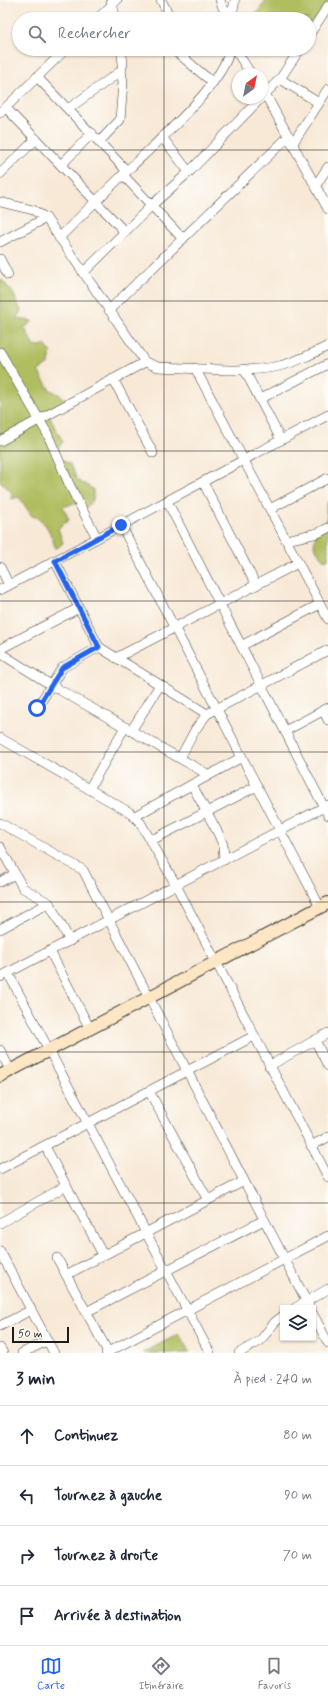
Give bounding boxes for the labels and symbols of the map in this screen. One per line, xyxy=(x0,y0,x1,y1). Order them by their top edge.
north arrow xyxy=(232,68,268,104)
route end xyxy=(112,516,130,534)
route start xyxy=(28,699,46,717)
scale bar xyxy=(12,1325,69,1344)

